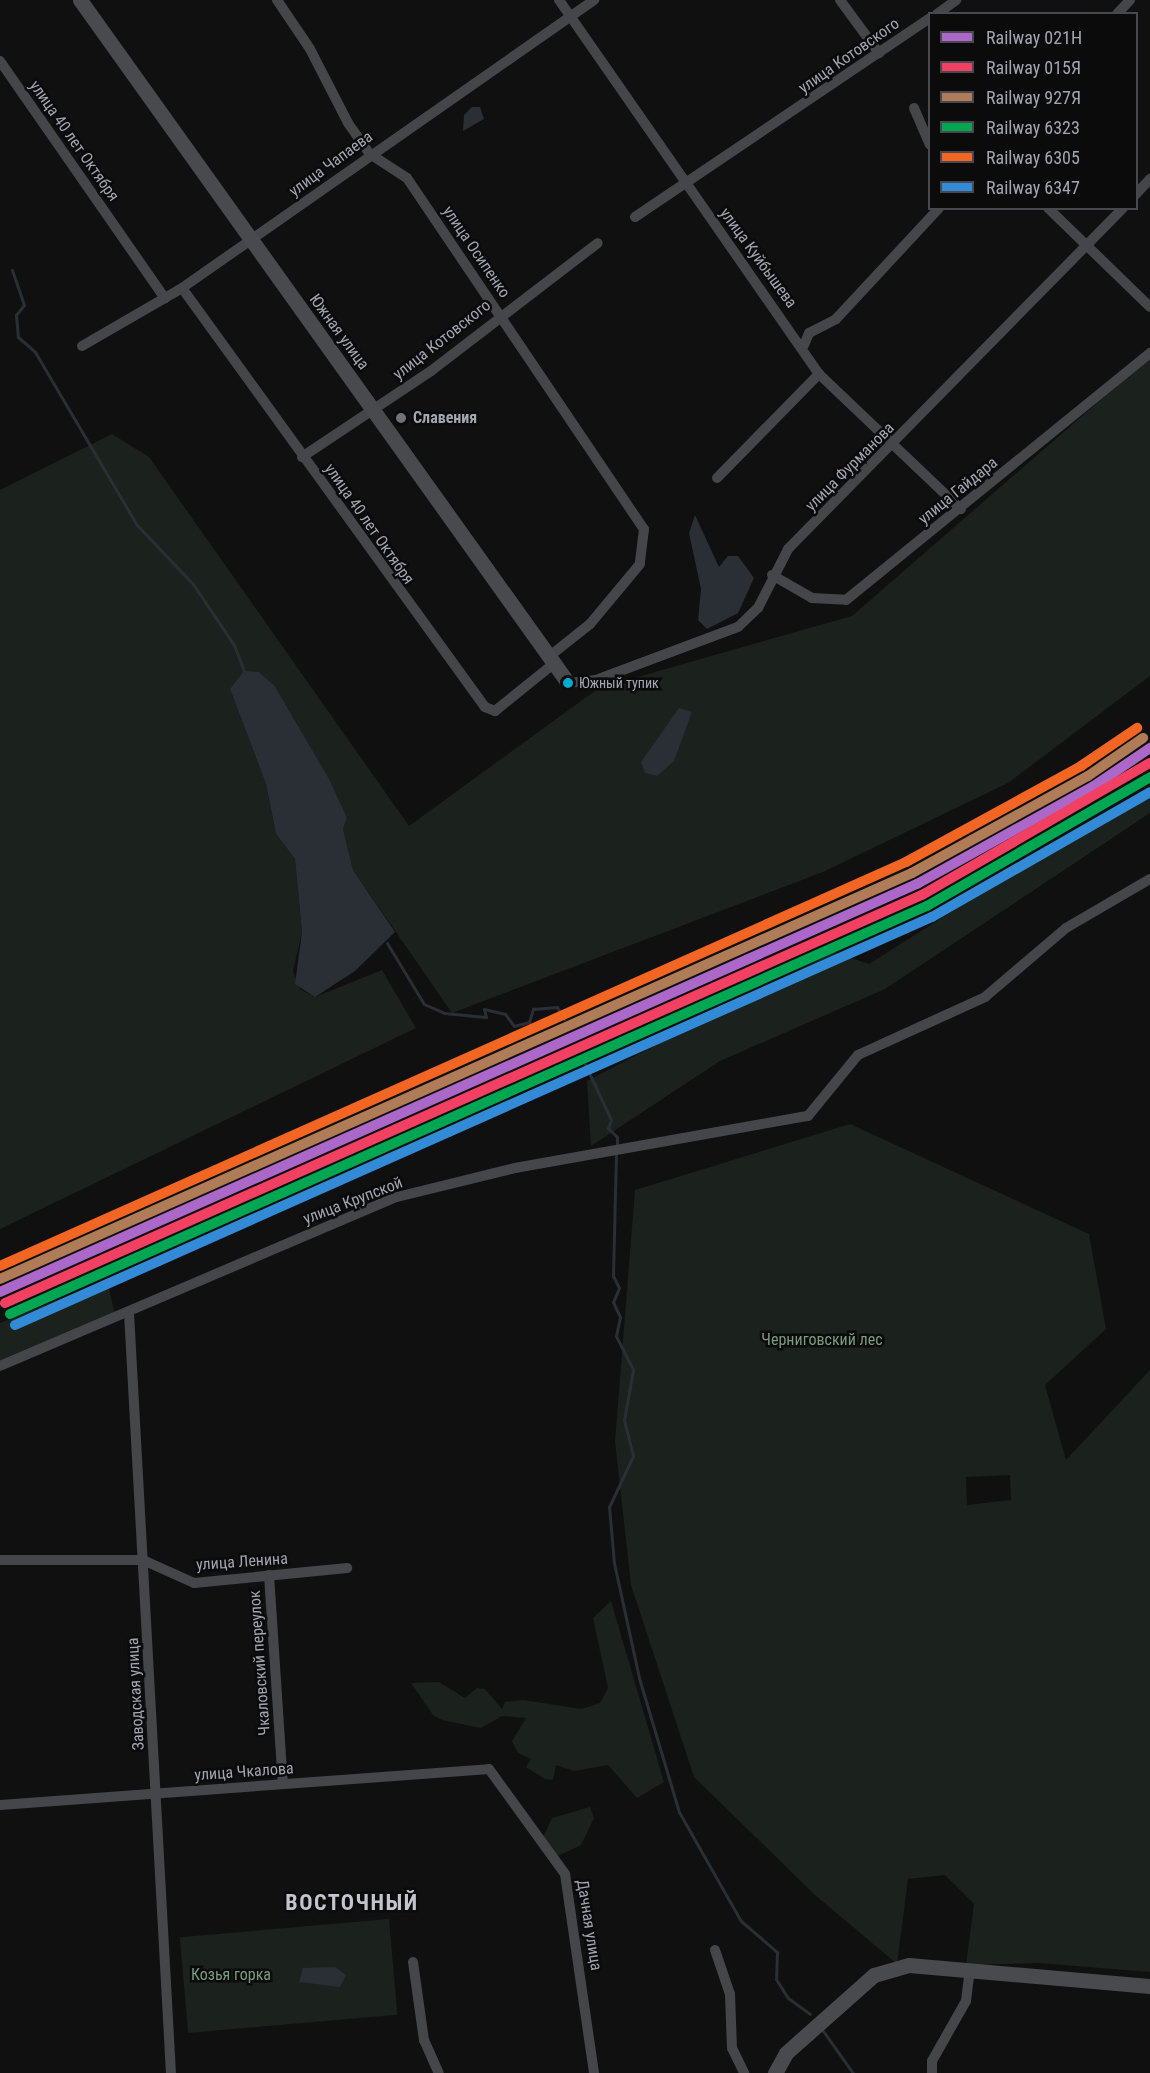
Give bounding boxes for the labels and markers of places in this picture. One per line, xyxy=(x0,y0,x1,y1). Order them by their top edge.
place label: Славения xyxy=(413,408,477,428)
marker: Славения xyxy=(394,411,408,425)
place label: Южный тупик xyxy=(579,675,659,691)
marker: Южный тупик xyxy=(562,677,574,689)

